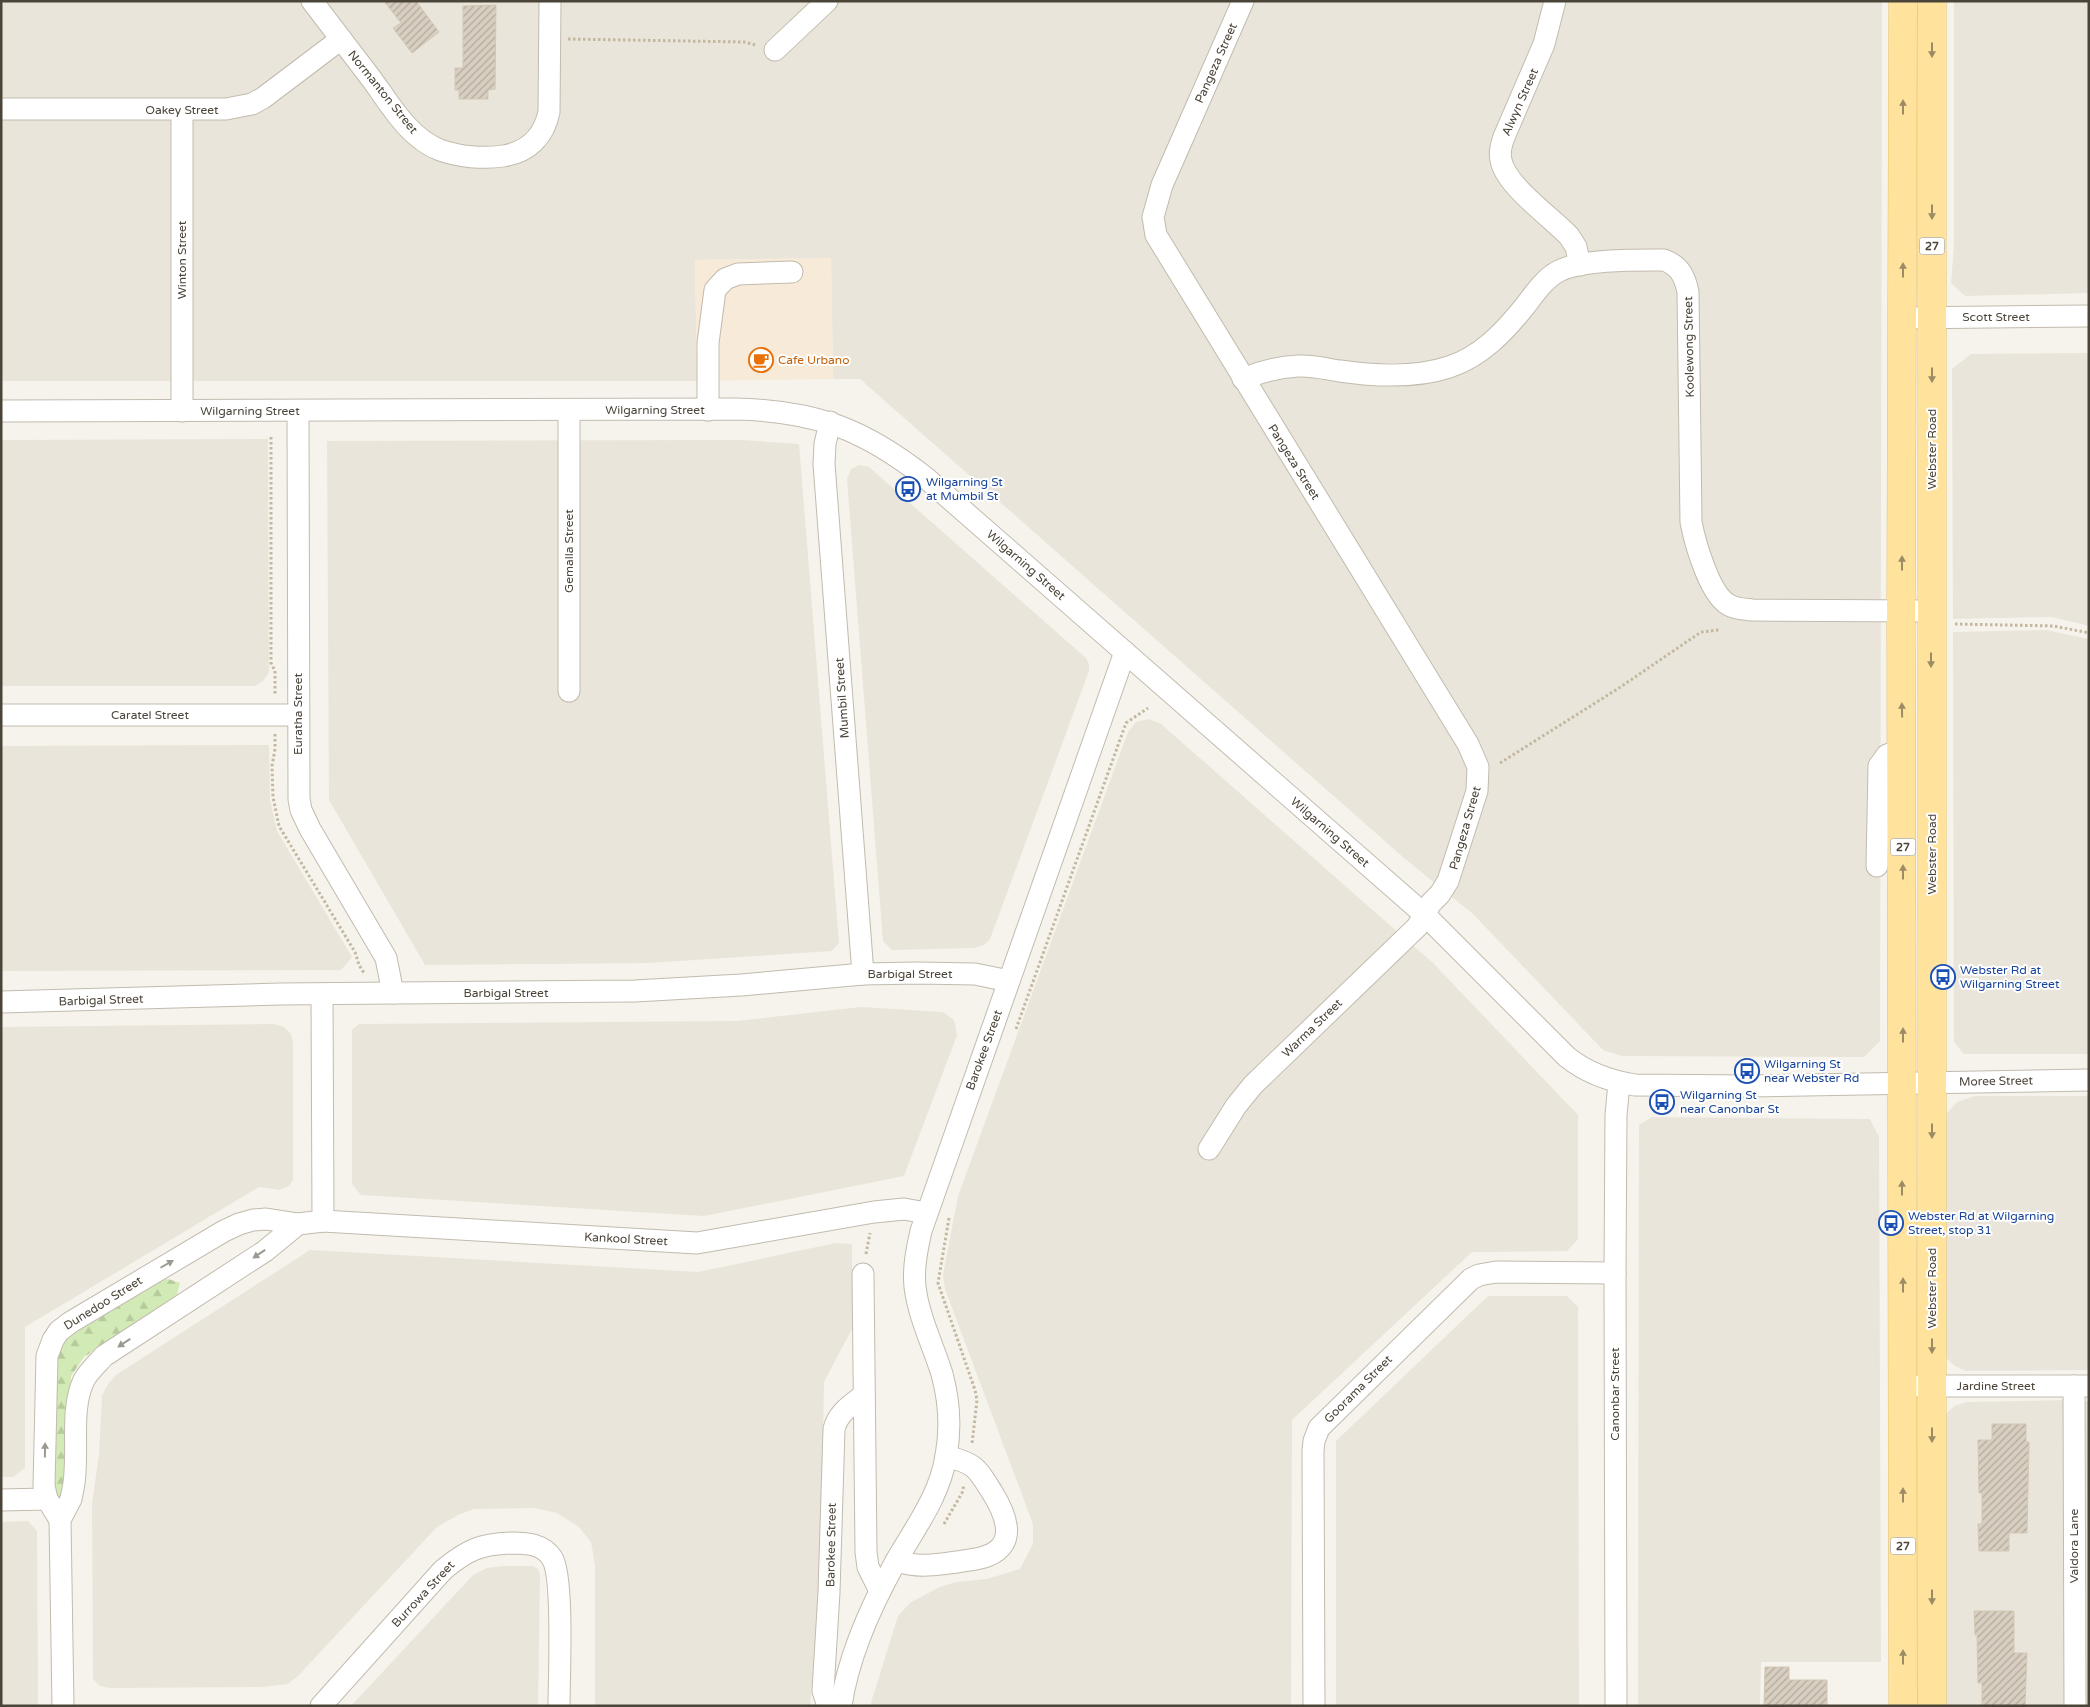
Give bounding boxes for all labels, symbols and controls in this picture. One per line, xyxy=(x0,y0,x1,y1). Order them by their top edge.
street label: Pangeza Street xyxy=(1192,20,1240,105)
one-way arrow xyxy=(1928,42,1936,58)
street label: Normanton Street xyxy=(345,48,421,137)
street label: Alwyn Street xyxy=(1499,66,1541,138)
one-way arrow xyxy=(1899,99,1907,115)
street label: Oakey Street xyxy=(145,103,219,117)
one-way arrow xyxy=(1928,205,1936,221)
street label: Winton Street xyxy=(175,220,189,299)
road number: 27 xyxy=(1920,238,1944,255)
one-way arrow xyxy=(1899,261,1907,277)
street label: Koolewong Street xyxy=(1681,296,1697,398)
street label: Scott Street xyxy=(1962,310,2030,324)
cafe icon: Cafe Urbano xyxy=(748,347,774,373)
place label: Cafe Urbano xyxy=(778,353,849,367)
one-way arrow xyxy=(1928,367,1936,383)
street label: Wilgarning Street xyxy=(605,403,705,417)
street label: Wilgarning Street xyxy=(200,404,300,418)
street label: Webster Road xyxy=(1925,409,1939,489)
street label: Pangeza Street xyxy=(1265,422,1323,503)
place label: Wilgarning St at Mumbil St xyxy=(926,475,1003,503)
bus stop icon: Wilgarning St at Mumbil St xyxy=(895,476,921,502)
street label: Gemalla Street xyxy=(562,509,576,593)
street label: Wilgarning Street xyxy=(984,527,1068,603)
one-way arrow xyxy=(1898,555,1906,571)
one-way arrow xyxy=(1927,652,1935,668)
street label: Mumbil Street xyxy=(832,657,852,739)
street label: Euratha Street xyxy=(291,673,305,755)
one-way arrow xyxy=(1898,701,1906,717)
street label: Caratel Street xyxy=(111,708,189,722)
street label: Pangeza Street xyxy=(1446,784,1484,871)
street label: Wilgarning Street xyxy=(1288,794,1372,870)
street label: Webster Road xyxy=(1925,814,1939,894)
road number: 27 xyxy=(1890,839,1916,856)
one-way arrow xyxy=(1899,864,1907,880)
place label: Webster Rd at Wilgarning Street xyxy=(1960,963,2060,991)
bus stop icon: Webster Rd at Wilgarning Street xyxy=(1930,964,1956,990)
street label: Barbigal Street xyxy=(868,967,953,981)
street label: Barbigal Street xyxy=(464,986,549,1000)
street label: Barbigal Street xyxy=(58,992,144,1008)
street label: Warma Street xyxy=(1279,996,1345,1060)
street label: Barokee Street xyxy=(963,1008,1005,1092)
one-way arrow xyxy=(1899,1026,1907,1042)
place label: Wilgarning St near Webster Rd xyxy=(1764,1057,1859,1085)
bus stop icon: Wilgarning St near Webster Rd xyxy=(1734,1058,1760,1084)
street label: Moree Street xyxy=(1959,1073,2034,1089)
place label: Wilgarning St near Canonbar St xyxy=(1680,1088,1780,1116)
bus stop icon: Wilgarning St near Canonbar St xyxy=(1649,1089,1675,1115)
one-way arrow xyxy=(1928,1124,1936,1140)
one-way arrow xyxy=(1898,1180,1906,1196)
place label: Webster Rd at Wilgarning Street, stop 31 xyxy=(1908,1209,2054,1237)
bus stop icon: Webster Rd at Wilgarning Street, stop 31 xyxy=(1878,1210,1904,1236)
street label: Kankool Street xyxy=(584,1230,668,1248)
street label: Webster Road xyxy=(1925,1248,1939,1328)
one-way arrow xyxy=(253,1250,266,1259)
one-way arrow xyxy=(160,1260,175,1268)
street label: Dunedoo Street xyxy=(61,1273,145,1333)
one-way arrow xyxy=(1899,1277,1907,1293)
one-way arrow xyxy=(117,1339,130,1348)
one-way arrow xyxy=(1928,1339,1936,1355)
street label: Canonbar Street xyxy=(1608,1347,1622,1441)
street label: Goorama Street xyxy=(1321,1352,1395,1426)
street label: Jardine Street xyxy=(1957,1379,2036,1393)
one-way arrow xyxy=(1928,1427,1936,1443)
one-way arrow xyxy=(41,1442,49,1458)
one-way arrow xyxy=(1899,1486,1907,1502)
street label: Barokee Street xyxy=(823,1502,839,1587)
street label: Valdora Lane xyxy=(2067,1509,2081,1583)
road number: 27 xyxy=(1890,1538,1916,1554)
street label: Burrowa Street xyxy=(389,1558,458,1630)
one-way arrow xyxy=(1928,1590,1936,1606)
one-way arrow xyxy=(1899,1649,1907,1665)

